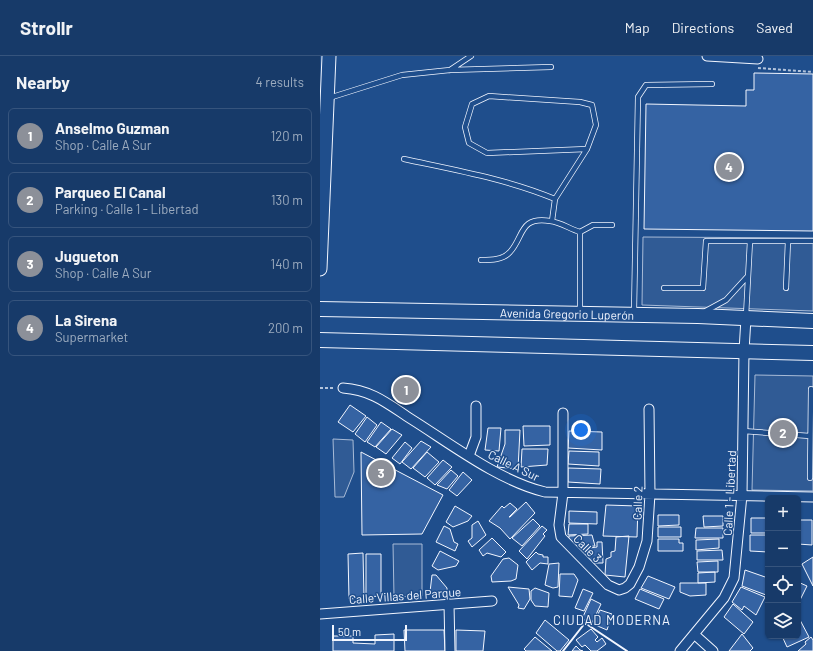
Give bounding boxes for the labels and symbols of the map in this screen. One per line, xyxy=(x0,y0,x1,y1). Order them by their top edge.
pin: 4 xyxy=(716,152,742,182)
street label: Avenida Gregorio Luperón xyxy=(500,305,634,322)
pin: 1 xyxy=(393,375,419,405)
pin: 2 xyxy=(770,418,796,448)
your location xyxy=(571,420,591,440)
street label: Calle A Sur xyxy=(486,447,542,484)
street label: Calle 1 - Libertad xyxy=(720,450,738,536)
pin: 3 xyxy=(368,458,394,488)
street label: Calle 2 xyxy=(629,486,645,520)
street label: Calle 3 xyxy=(571,531,605,565)
street label: Calle Villas del Parque xyxy=(348,584,462,606)
district label: CIUDAD MODERNA xyxy=(553,612,671,628)
scale bar xyxy=(332,623,407,642)

